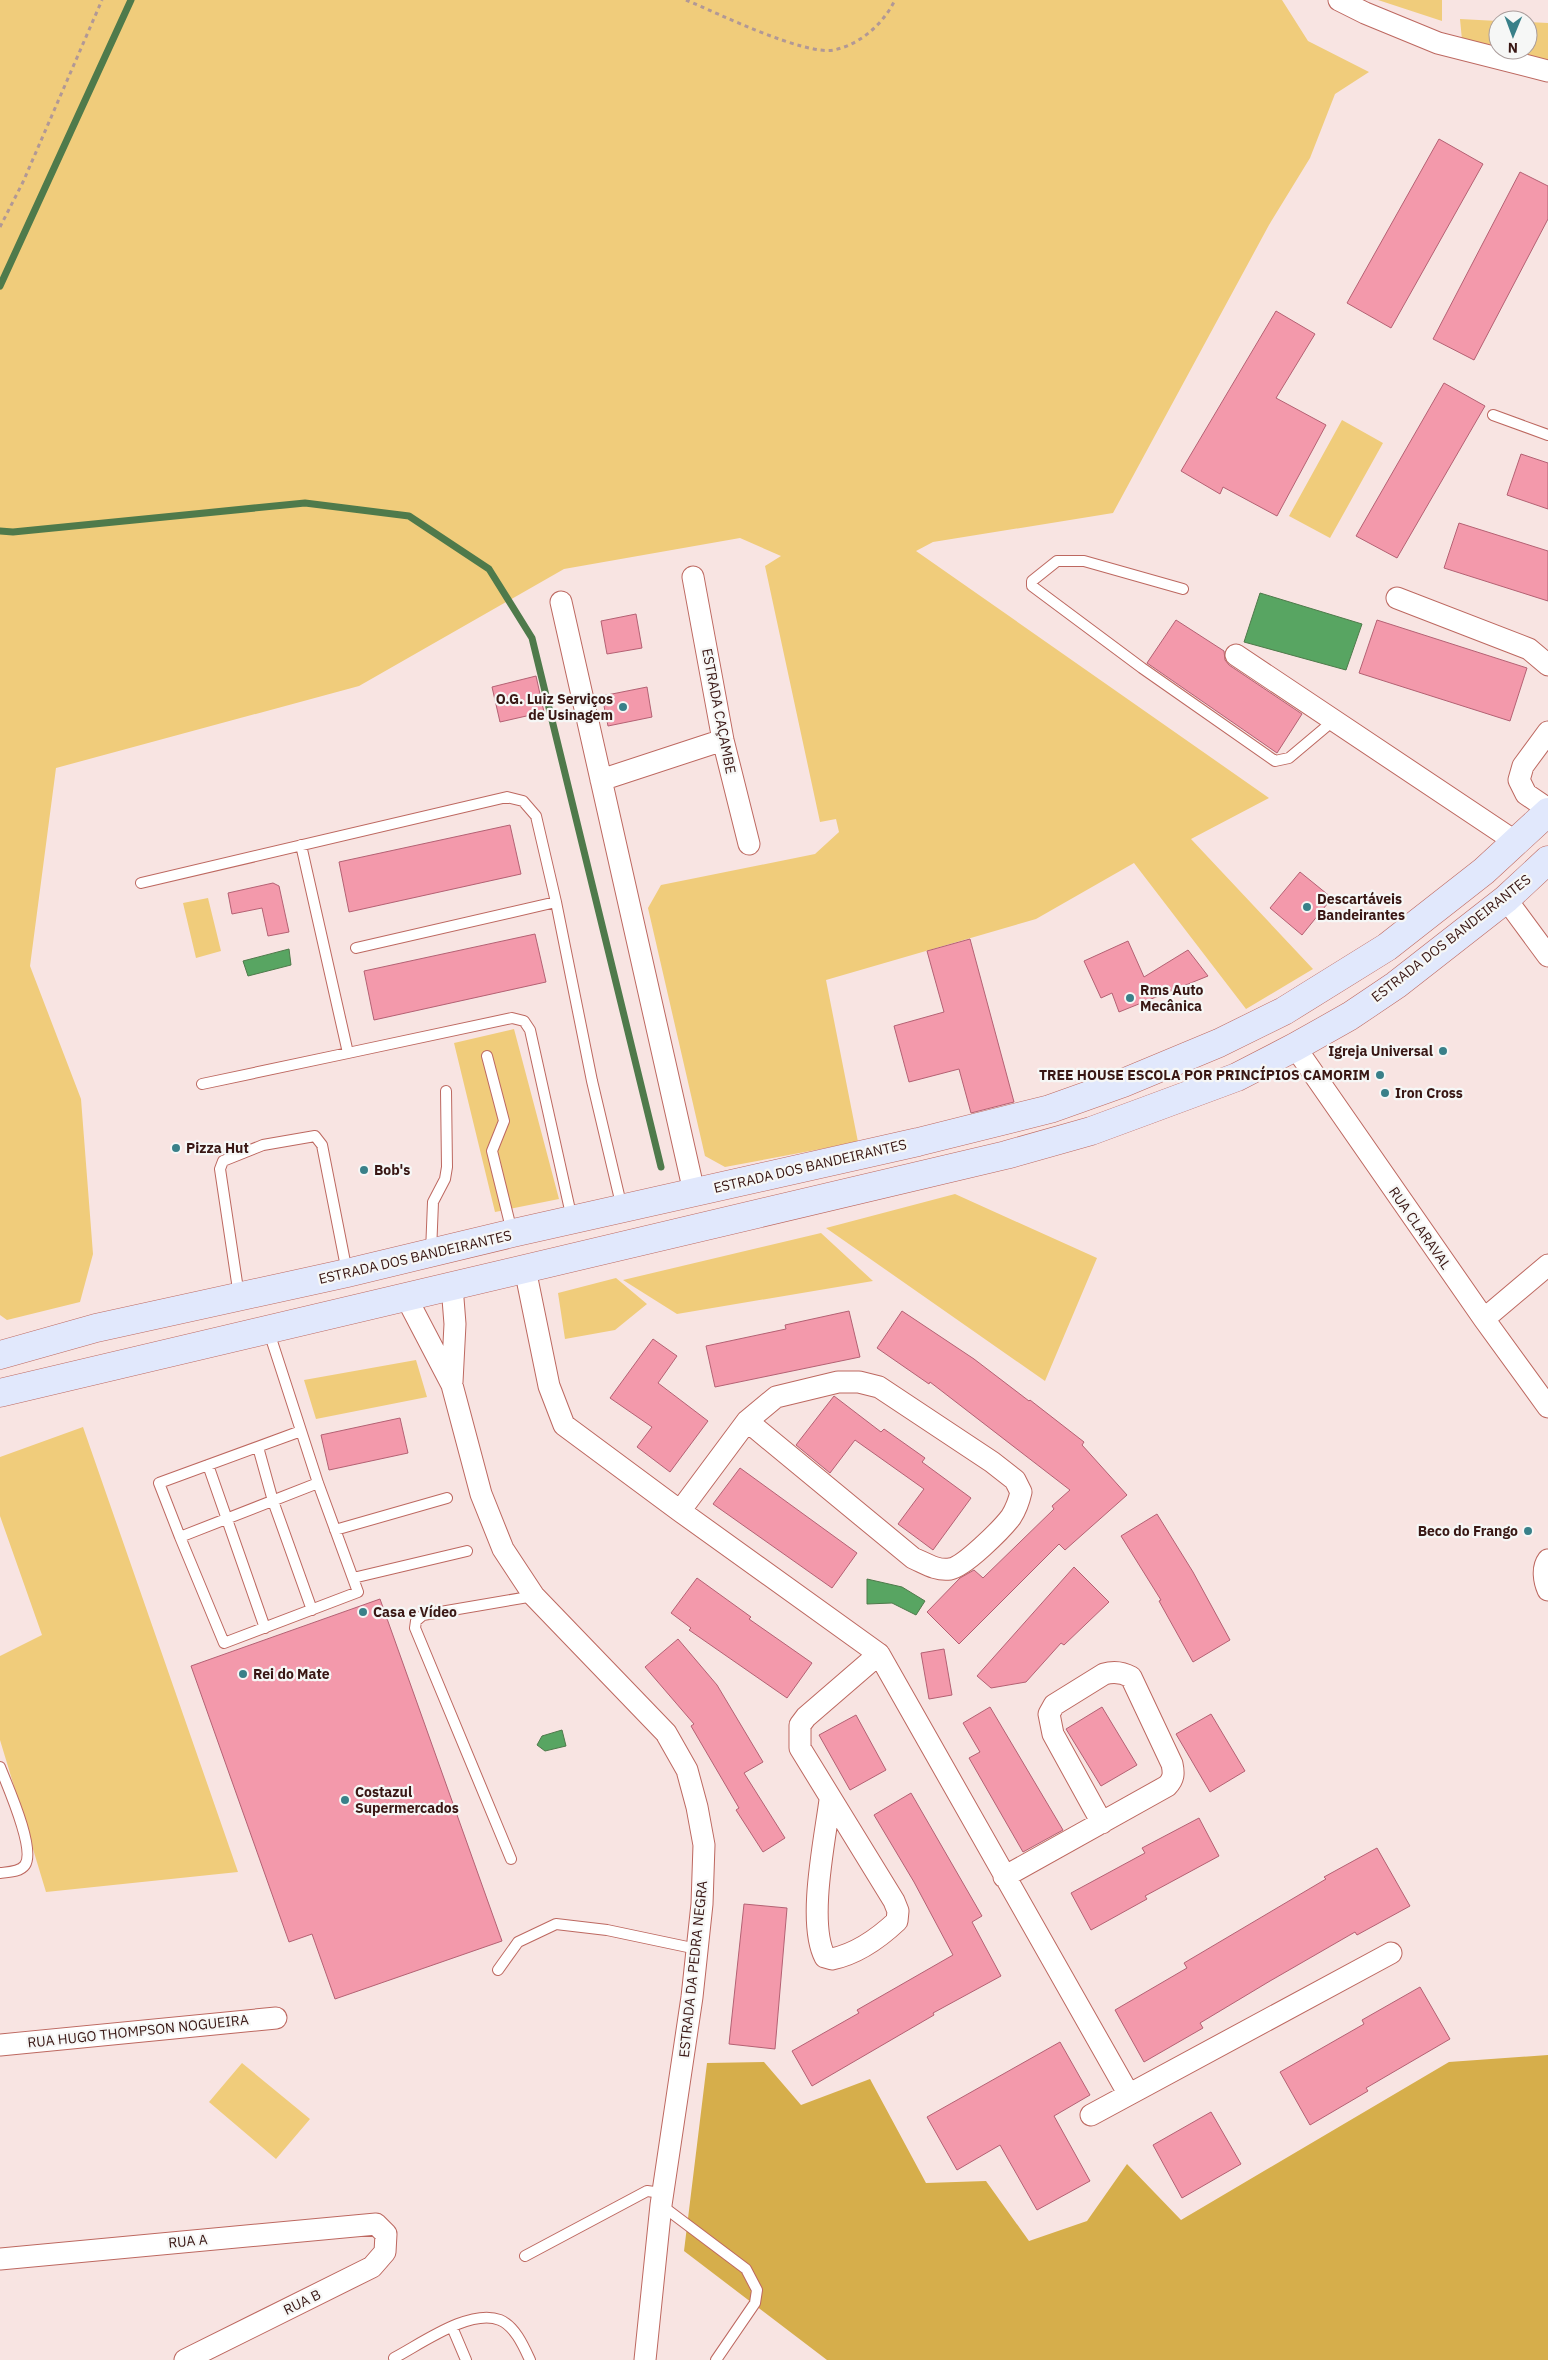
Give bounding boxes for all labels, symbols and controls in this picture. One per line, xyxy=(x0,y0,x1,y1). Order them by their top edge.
north arrow xyxy=(1488,10,1538,60)
text: N xyxy=(1508,39,1518,57)
street label: ESTRADA CAÇAMBE xyxy=(698,647,740,775)
place label: O.G. Luiz Serviços de Usinagem xyxy=(496,690,613,724)
marker: O.G. Luiz Serviços de Usinagem xyxy=(617,701,629,713)
street label: ESTRADA DOS BANDEIRANTES xyxy=(1368,870,1534,1006)
place label: Descartáveis Bandeirantes xyxy=(1317,890,1405,924)
marker: Descartáveis Bandeirantes xyxy=(1301,901,1313,913)
place label: Rms Auto Mecânica xyxy=(1140,981,1204,1015)
marker: Rms Auto Mecânica xyxy=(1124,992,1136,1004)
place label: Igreja Universal xyxy=(1328,1042,1433,1060)
marker: Igreja Universal xyxy=(1437,1045,1449,1057)
place label: TREE HOUSE ESCOLA POR PRINCÍPIOS CAMORIM xyxy=(1039,1065,1370,1084)
marker: TREE HOUSE ESCOLA POR PRINCÍPIOS CAMORIM xyxy=(1374,1069,1386,1081)
place label: Iron Cross xyxy=(1395,1084,1463,1102)
marker: Iron Cross xyxy=(1379,1087,1391,1099)
street label: ESTRADA DOS BANDEIRANTES xyxy=(712,1135,908,1197)
place label: Pizza Hut xyxy=(186,1139,249,1157)
marker: Pizza Hut xyxy=(170,1142,182,1154)
place label: Bob's xyxy=(374,1161,410,1179)
marker: Bob's xyxy=(358,1164,370,1176)
street label: RUA CLARAVAL xyxy=(1385,1183,1455,1273)
street label: ESTRADA DOS BANDEIRANTES xyxy=(317,1226,513,1288)
place label: Beco do Frango xyxy=(1418,1522,1518,1540)
marker: Beco do Frango xyxy=(1522,1525,1534,1537)
place label: Casa e Vídeo xyxy=(373,1603,457,1621)
marker: Casa e Vídeo xyxy=(357,1606,369,1618)
place label: Rei do Mate xyxy=(253,1665,330,1683)
marker: Rei do Mate xyxy=(237,1668,249,1680)
place label: Costazul Supermercados xyxy=(355,1783,459,1817)
marker: Costazul Supermercados xyxy=(339,1794,351,1806)
street label: ESTRADA DA PEDRA NEGRA xyxy=(675,1879,711,2058)
street label: RUA HUGO THOMPSON NOGUEIRA xyxy=(26,2010,250,2052)
street label: RUA A xyxy=(168,2230,208,2252)
street label: RUA B xyxy=(280,2285,324,2319)

